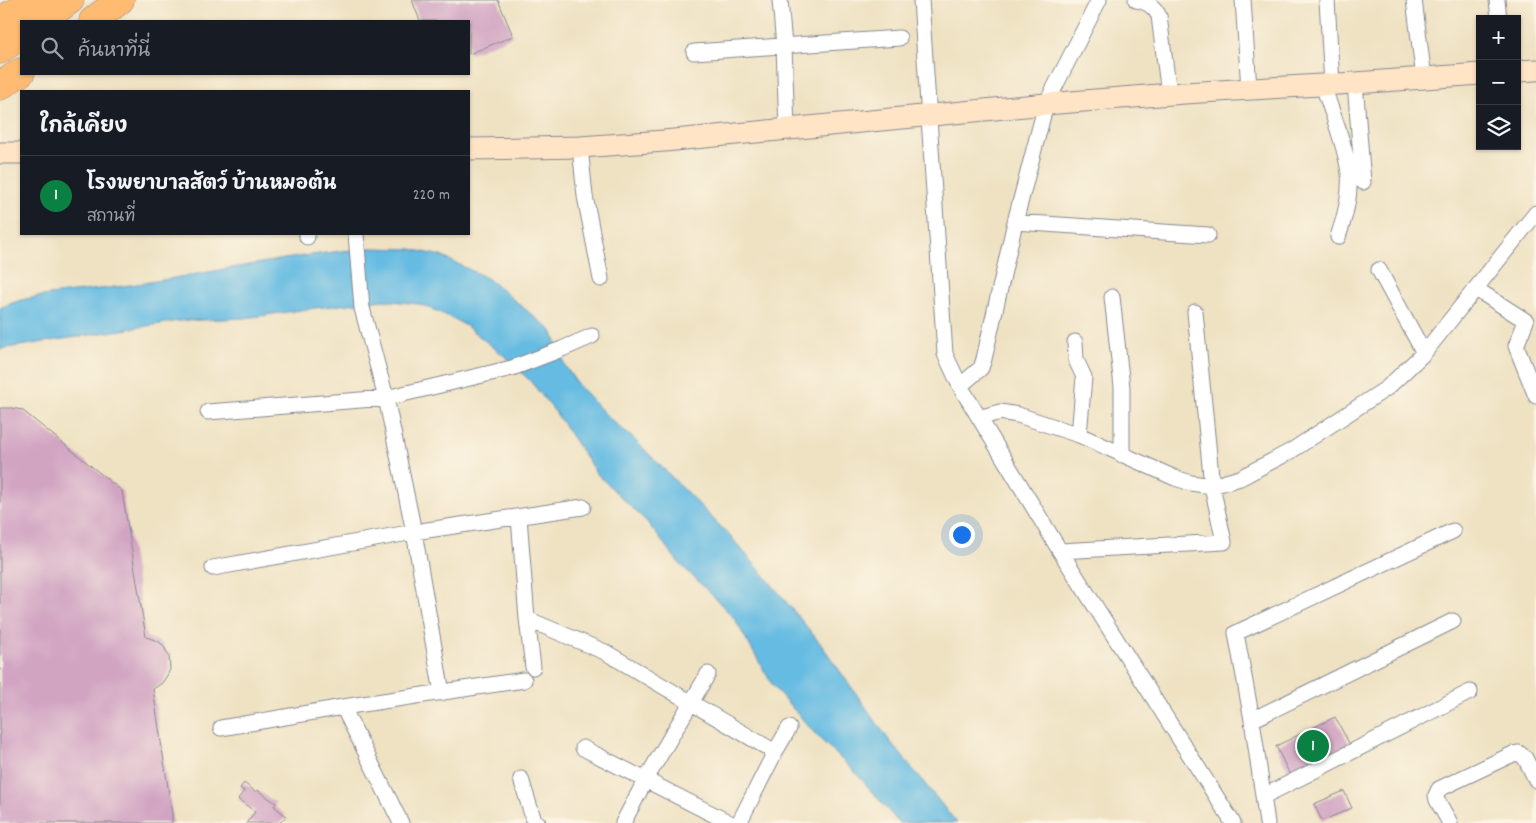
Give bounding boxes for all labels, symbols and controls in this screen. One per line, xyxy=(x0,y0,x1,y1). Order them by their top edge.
map controls xyxy=(1476,15,1521,150)
button: + xyxy=(1476,15,1521,60)
search box xyxy=(20,20,470,75)
icon: search xyxy=(38,34,66,62)
text: ค้นหาที่นี่ xyxy=(78,39,150,66)
button: − xyxy=(1476,60,1521,105)
button: layers xyxy=(1476,105,1521,150)
text: ใกล้เคียง xyxy=(40,113,127,143)
text: โรงพยาบาลสัตว์ บ้านหมอต้น xyxy=(87,172,337,199)
text: 1 xyxy=(54,184,58,207)
text: 220 m xyxy=(413,184,450,207)
text: สถานที่ xyxy=(87,206,135,229)
your location xyxy=(949,522,975,548)
pin: 1 xyxy=(1297,727,1329,765)

